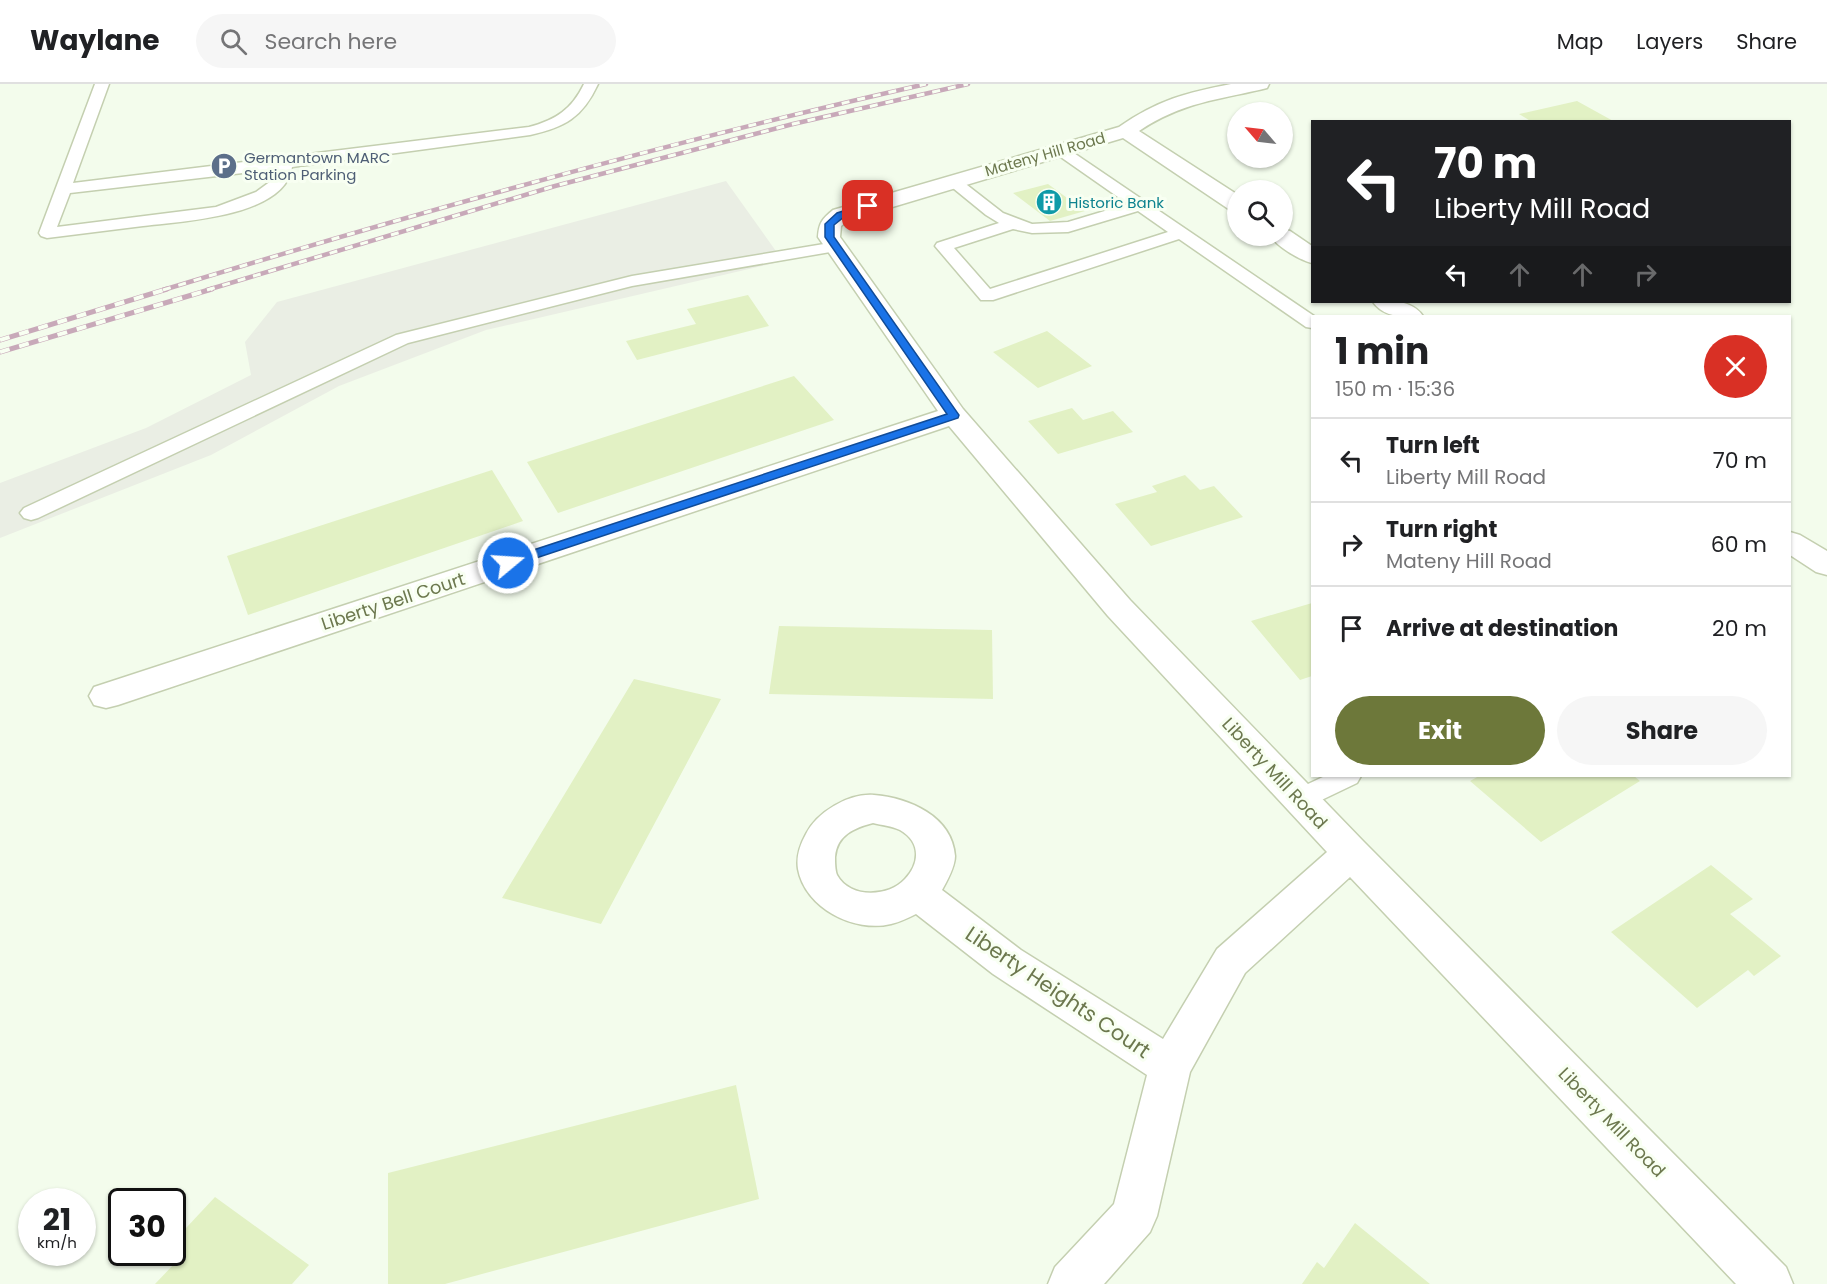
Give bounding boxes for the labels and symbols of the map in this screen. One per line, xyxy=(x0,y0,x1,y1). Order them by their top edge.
north arrow xyxy=(1227,102,1293,168)
street label: Mateny Hill Road xyxy=(982,127,1108,181)
place label: Germantown MARC Station Parking xyxy=(244,147,390,185)
parking icon: Germantown MARC Station Parking xyxy=(209,151,239,181)
pin xyxy=(842,180,893,231)
building icon: Historic Bank xyxy=(1034,187,1064,217)
place label: Historic Bank xyxy=(1068,192,1164,213)
position arrow xyxy=(476,531,540,595)
street label: Liberty Bell Court xyxy=(318,566,468,636)
street label: Liberty Mill Road xyxy=(1217,712,1333,834)
street label: Liberty Heights Court xyxy=(960,919,1156,1065)
street label: Liberty Mill Road xyxy=(1553,1061,1671,1183)
speed limit sign: 30 xyxy=(108,1188,186,1266)

